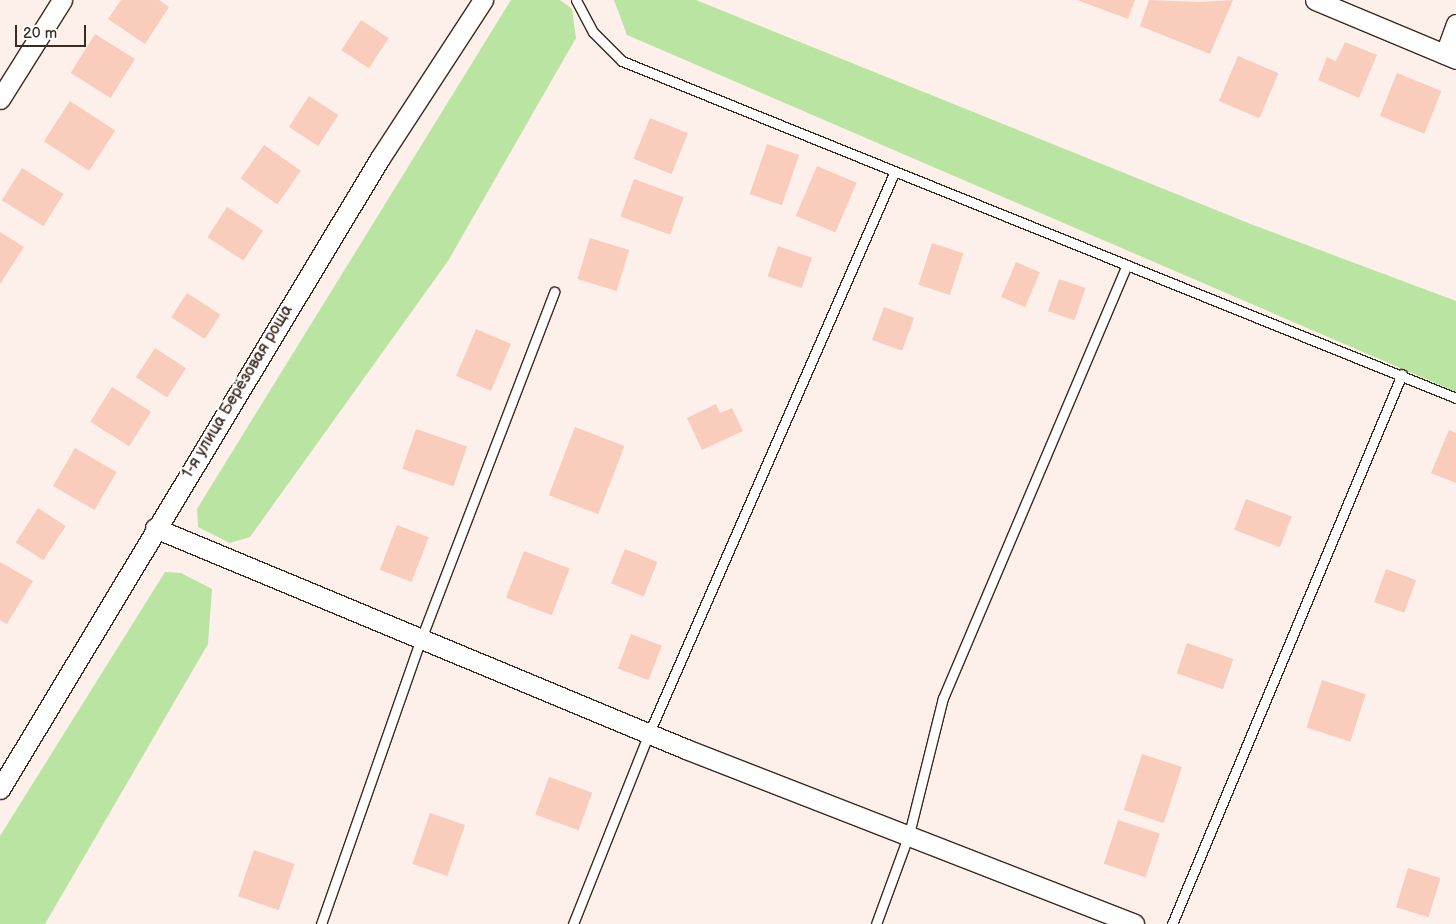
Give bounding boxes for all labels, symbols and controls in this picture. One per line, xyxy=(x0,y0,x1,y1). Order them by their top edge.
scale bar xyxy=(18,15,89,47)
text: 20 m xyxy=(23,24,57,43)
street label: 1-я улица Берёзовая роща xyxy=(179,302,297,482)

